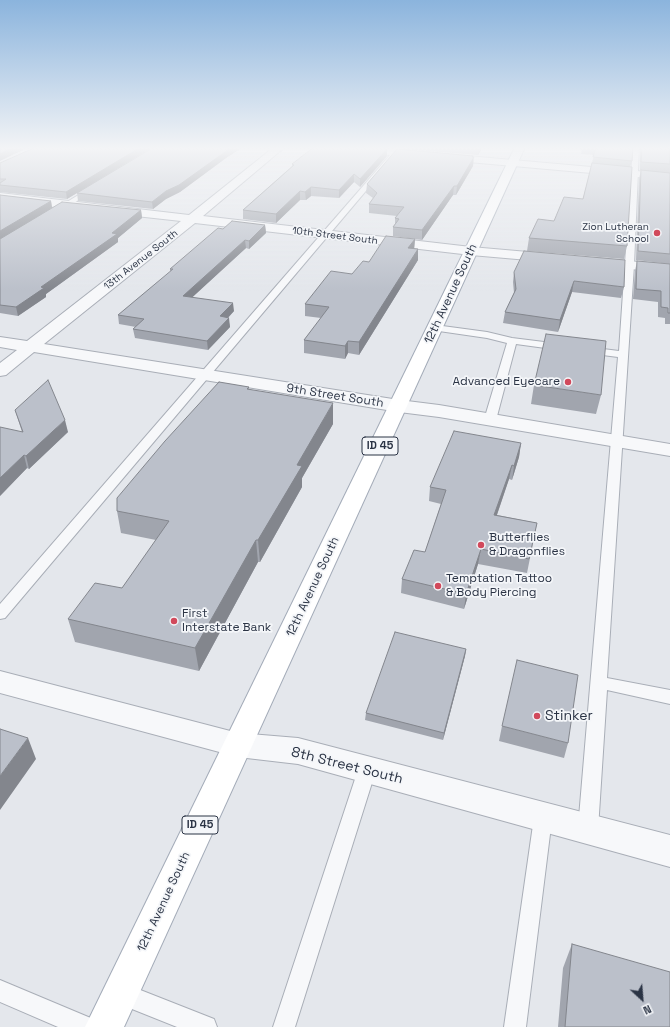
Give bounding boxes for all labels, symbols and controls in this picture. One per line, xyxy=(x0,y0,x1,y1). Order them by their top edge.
place label: Zion Lutheran School xyxy=(582,221,649,244)
street label: 10th Street South xyxy=(291,225,379,247)
street label: 13th Avenue South xyxy=(102,227,180,293)
marker: Zion Lutheran School xyxy=(652,228,662,238)
street label: 12th Avenue South xyxy=(422,242,480,346)
place label: Advanced Eyecare xyxy=(452,375,560,389)
marker: Advanced Eyecare xyxy=(563,377,573,387)
street label: 9th Street South xyxy=(285,381,385,411)
road number: ID 45 xyxy=(362,437,398,455)
place label: Butterflies & Dragonflies xyxy=(489,531,565,559)
street label: 12th Avenue South xyxy=(284,535,342,639)
marker: Butterflies & Dragonflies xyxy=(476,540,486,550)
place label: Temptation Tattoo & Body Piercing xyxy=(446,572,552,600)
marker: Temptation Tattoo & Body Piercing xyxy=(433,581,443,591)
place label: First Interstate Bank xyxy=(182,607,271,635)
marker: First Interstate Bank xyxy=(169,616,179,626)
place label: Stinker xyxy=(545,708,593,724)
marker: Stinker xyxy=(532,711,542,721)
street label: 8th Street South xyxy=(289,744,405,788)
road number: ID 45 xyxy=(182,816,218,834)
street label: 12th Avenue South xyxy=(135,850,193,954)
north arrow xyxy=(622,979,662,1019)
text: N xyxy=(641,1002,654,1018)

